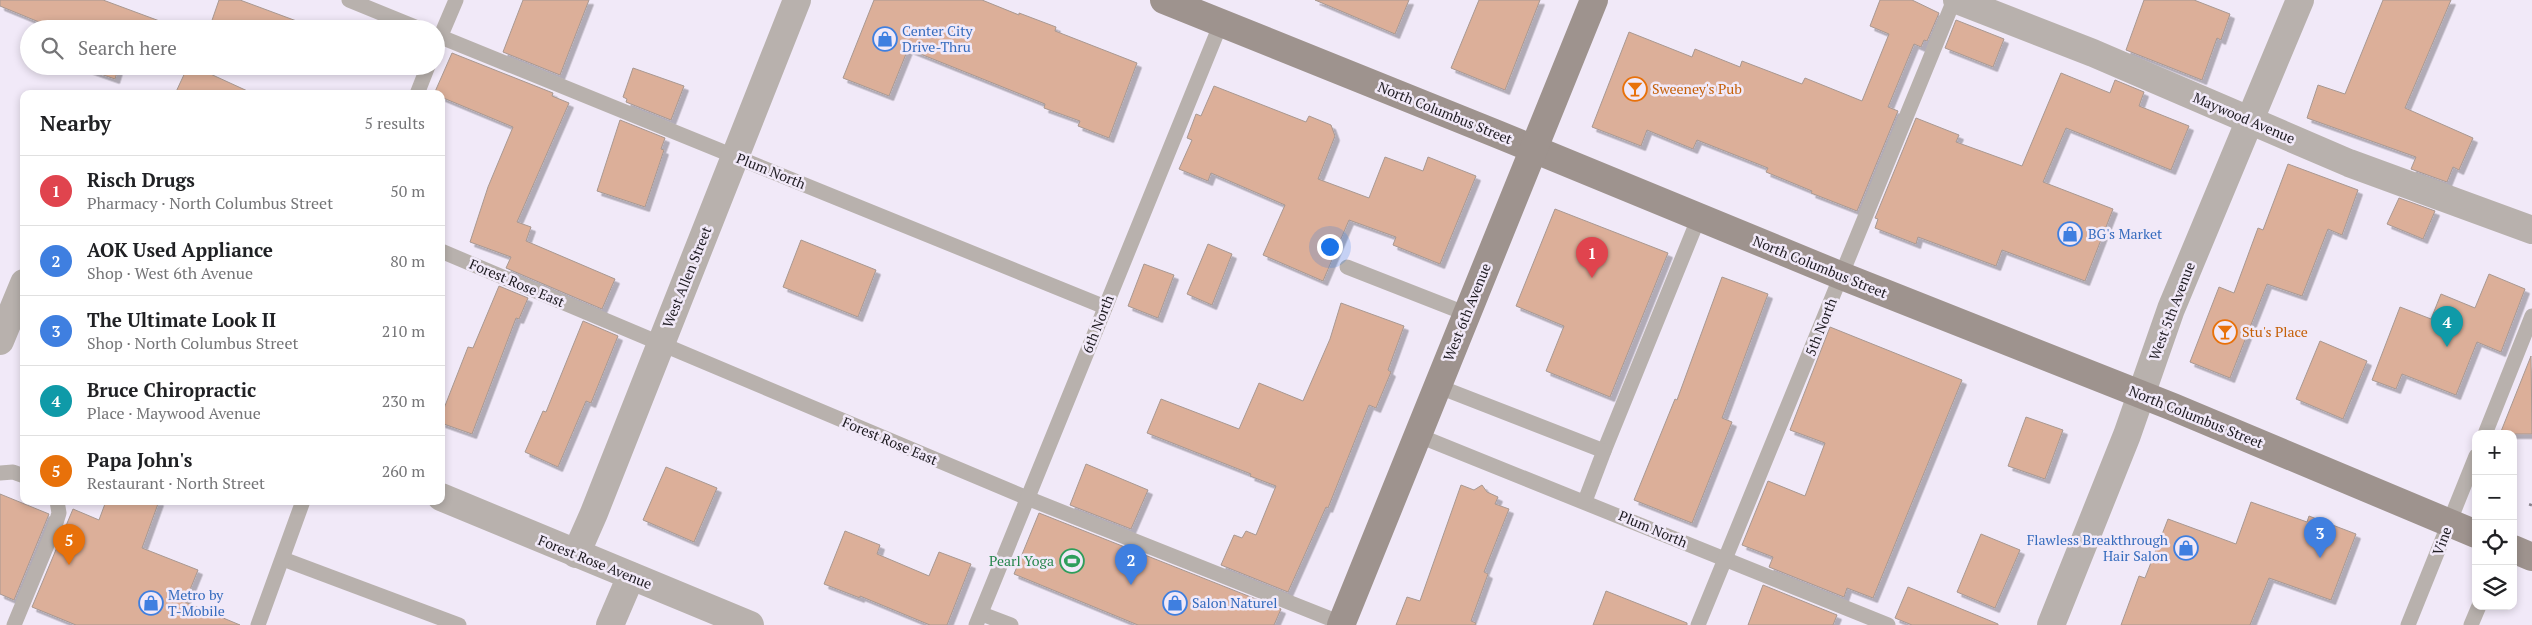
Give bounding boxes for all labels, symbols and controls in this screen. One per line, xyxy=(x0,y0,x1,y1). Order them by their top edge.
search box xyxy=(20,20,445,75)
place label: Center City Drive-Thru xyxy=(902,21,973,56)
shop icon: Center City Drive-Thru xyxy=(872,26,898,52)
icon: search xyxy=(38,34,66,62)
text: Search here xyxy=(78,35,177,60)
bar icon: Sweeney's Pub xyxy=(1622,76,1648,102)
street label: North Columbus Street xyxy=(1375,77,1516,149)
place label: Sweeney's Pub xyxy=(1652,79,1742,98)
street label: Maywood Avenue xyxy=(2190,88,2298,148)
text: Nearby xyxy=(40,109,111,137)
text: 5 results xyxy=(365,112,425,134)
street label: Plum North xyxy=(734,148,809,193)
text: Risch Drugs xyxy=(87,167,195,192)
text: 1 xyxy=(51,180,61,202)
text: 50 m xyxy=(390,180,425,202)
text: Pharmacy · North Columbus Street xyxy=(87,192,333,214)
shop icon: BG's Market xyxy=(2057,221,2083,247)
street label: West Allen Street xyxy=(658,223,716,330)
place label: BG's Market xyxy=(2088,224,2163,243)
street label: North Columbus Street xyxy=(1750,231,1891,303)
your location xyxy=(1317,234,1343,260)
text: AOK Used Appliance xyxy=(87,237,273,262)
pin: 1 xyxy=(1576,237,1608,278)
text: 2 xyxy=(51,250,61,272)
text: 80 m xyxy=(390,250,425,272)
street label: Forest Rose East xyxy=(467,254,569,311)
street label: West 5th Avenue xyxy=(2144,259,2199,363)
street label: West 6th Avenue xyxy=(1438,260,1495,363)
text: Shop · West 6th Avenue xyxy=(87,262,253,284)
street label: 6th North xyxy=(1077,292,1118,356)
street label: 5th North xyxy=(1800,295,1841,359)
pin: 4 xyxy=(2431,306,2463,347)
text: The Ultimate Look II xyxy=(87,307,276,332)
bar icon: Stu's Place xyxy=(2212,319,2238,345)
text: 3 xyxy=(51,320,61,342)
text: 210 m xyxy=(382,320,425,342)
place label: Stu's Place xyxy=(2242,322,2308,341)
text: Shop · North Columbus Street xyxy=(87,332,298,354)
text: Bruce Chiropractic xyxy=(87,377,256,402)
street label: North Columbus Street xyxy=(2126,381,2267,453)
text: 4 xyxy=(51,390,61,412)
text: 230 m xyxy=(382,390,425,412)
text: Place · Maywood Avenue xyxy=(87,402,261,424)
street label: Forest Rose East xyxy=(840,412,942,469)
map controls xyxy=(2472,430,2517,610)
button: + xyxy=(2472,430,2517,475)
text: Papa John's xyxy=(87,447,192,472)
text: 5 xyxy=(51,460,61,482)
text: 260 m xyxy=(382,460,425,482)
text: Restaurant · North Street xyxy=(87,472,265,494)
button: − xyxy=(2472,475,2517,520)
street label: Plum North xyxy=(1616,506,1690,552)
pin: 3 xyxy=(2304,517,2336,558)
button: locate xyxy=(2472,520,2517,565)
pin: 5 xyxy=(53,524,85,565)
street label: Vine xyxy=(2427,524,2456,558)
street label: Forest Rose Avenue xyxy=(536,530,655,593)
place label: Flawless Breakthrough Hair Salon xyxy=(2027,530,2169,565)
shop icon: Flawless Breakthrough Hair Salon xyxy=(2173,535,2199,561)
pin: 2 xyxy=(1115,544,1147,585)
sports icon: Pearl Yoga xyxy=(1059,548,1085,574)
place label: Pearl Yoga xyxy=(989,551,1054,570)
button: layers xyxy=(2472,565,2517,610)
place label: Metro by T-Mobile xyxy=(168,585,225,620)
shop icon: Metro by T-Mobile xyxy=(138,590,164,616)
shop icon: Salon Naturel xyxy=(1162,590,1188,616)
place label: Salon Naturel xyxy=(1192,593,1277,612)

